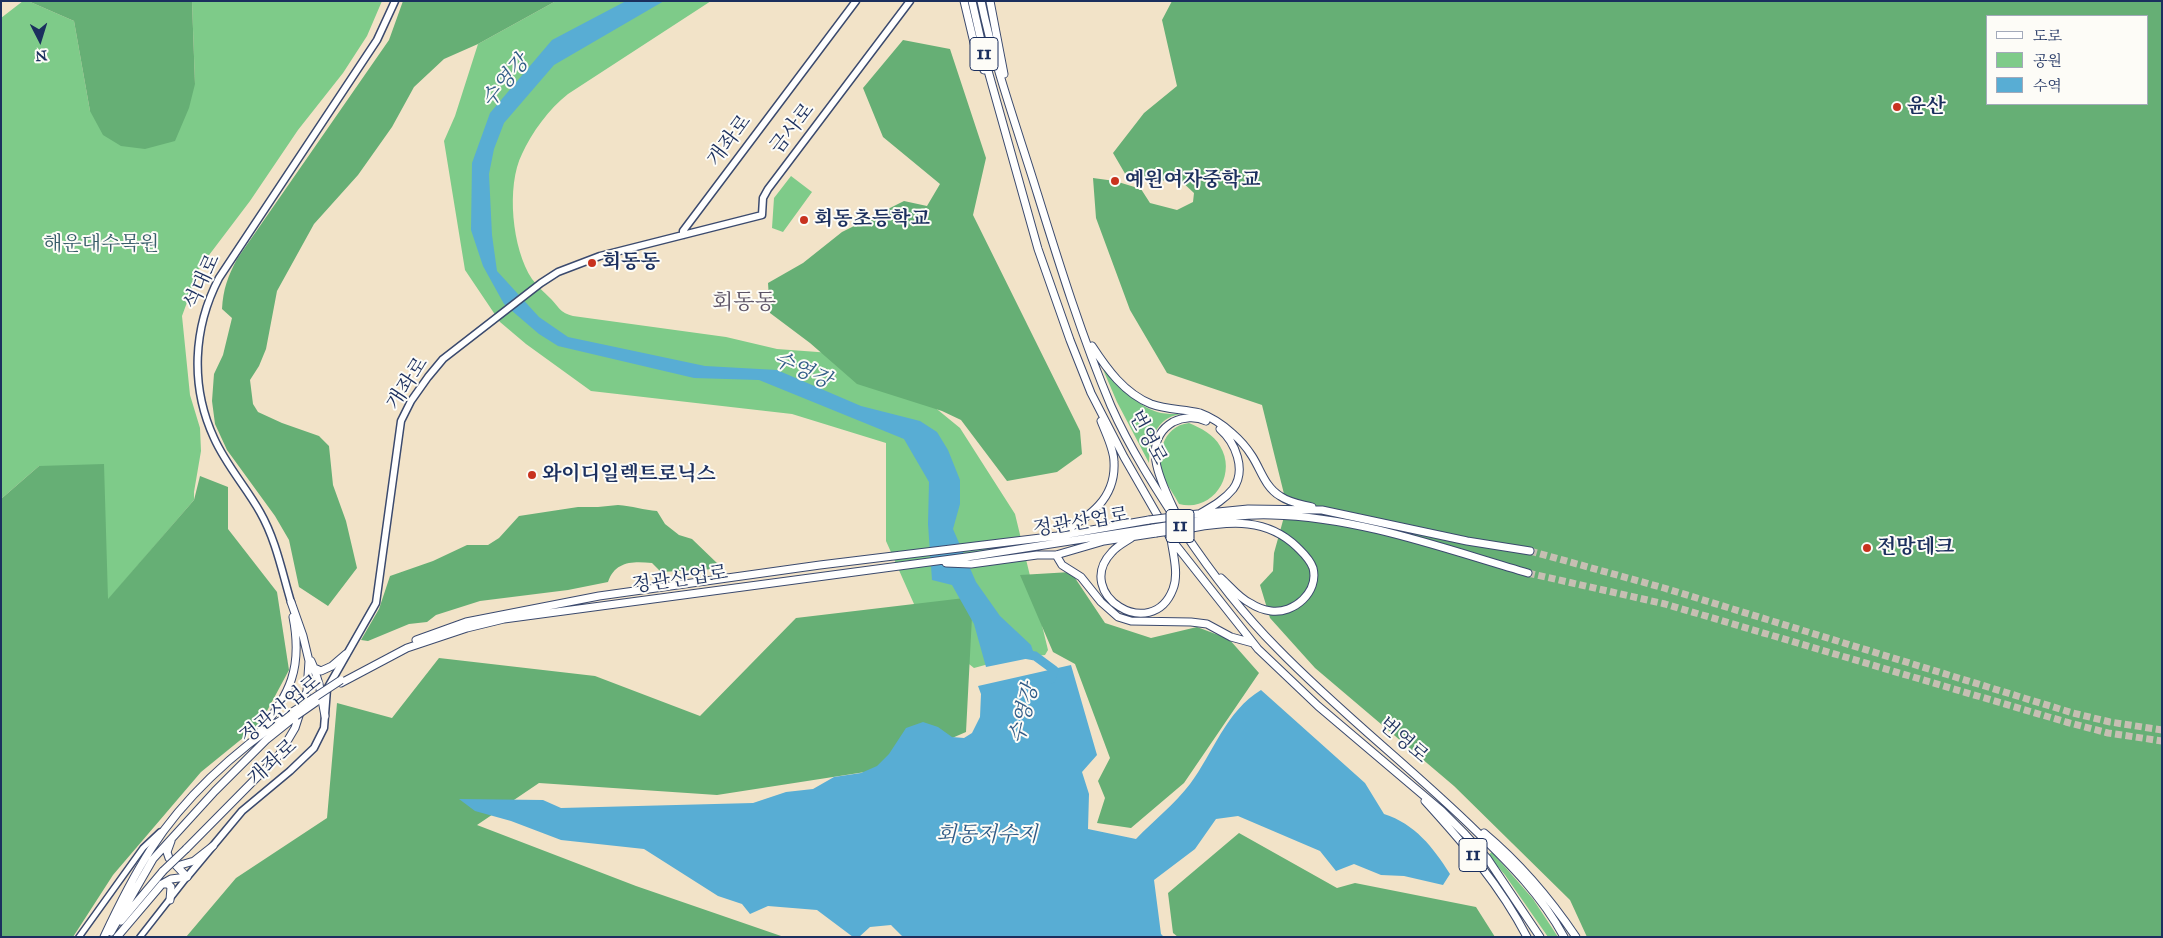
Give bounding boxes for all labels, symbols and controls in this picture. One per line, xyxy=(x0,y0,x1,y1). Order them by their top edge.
north arrow xyxy=(15,15,65,65)
legend xyxy=(1986,15,2148,105)
text: 도로 xyxy=(2033,27,2062,45)
road number: 11 xyxy=(970,38,998,70)
text: N xyxy=(35,46,48,64)
water label: 수영강 xyxy=(477,51,535,113)
text: 공원 xyxy=(2033,52,2062,70)
text: 수역 xyxy=(2033,77,2062,95)
place label: 윤산 xyxy=(1907,95,1946,119)
street label: 금사로 xyxy=(766,99,820,159)
marker: 윤산 xyxy=(1891,101,1903,113)
street label: 개좌로 xyxy=(703,111,757,171)
place label: 예원여자중학교 xyxy=(1125,169,1260,193)
marker: 예원여자중학교 xyxy=(1109,175,1121,187)
place label: 회동초등학교 xyxy=(814,208,930,232)
marker: 회동초등학교 xyxy=(798,214,810,226)
park label: 해운대수목원 xyxy=(43,233,159,257)
street label: 석대로 xyxy=(180,251,226,313)
place label: 회동동 xyxy=(602,251,660,275)
marker: 회동동 xyxy=(586,257,598,269)
district label: 회동동 xyxy=(712,291,776,317)
water label: 수영강 xyxy=(769,347,835,395)
street label: 개좌로 xyxy=(382,353,434,415)
street label: 번영로 xyxy=(1123,407,1171,469)
place label: 와이디일렉트로닉스 xyxy=(542,463,716,487)
marker: 와이디일렉트로닉스 xyxy=(526,469,538,481)
street label: 정관산업로 xyxy=(1031,504,1131,542)
road number: 11 xyxy=(1166,510,1194,542)
place label: 전망데크 xyxy=(1877,536,1954,560)
marker: 전망데크 xyxy=(1861,542,1873,554)
street label: 정관산업로 xyxy=(631,561,729,599)
street label: 정관산업로 xyxy=(236,670,326,750)
water label: 수영강 xyxy=(1005,681,1045,747)
street label: 번영로 xyxy=(1373,713,1433,769)
street label: 개좌로 xyxy=(243,735,303,791)
water label: 회동저수지 xyxy=(936,823,1038,849)
road number: 11 xyxy=(1459,838,1487,872)

